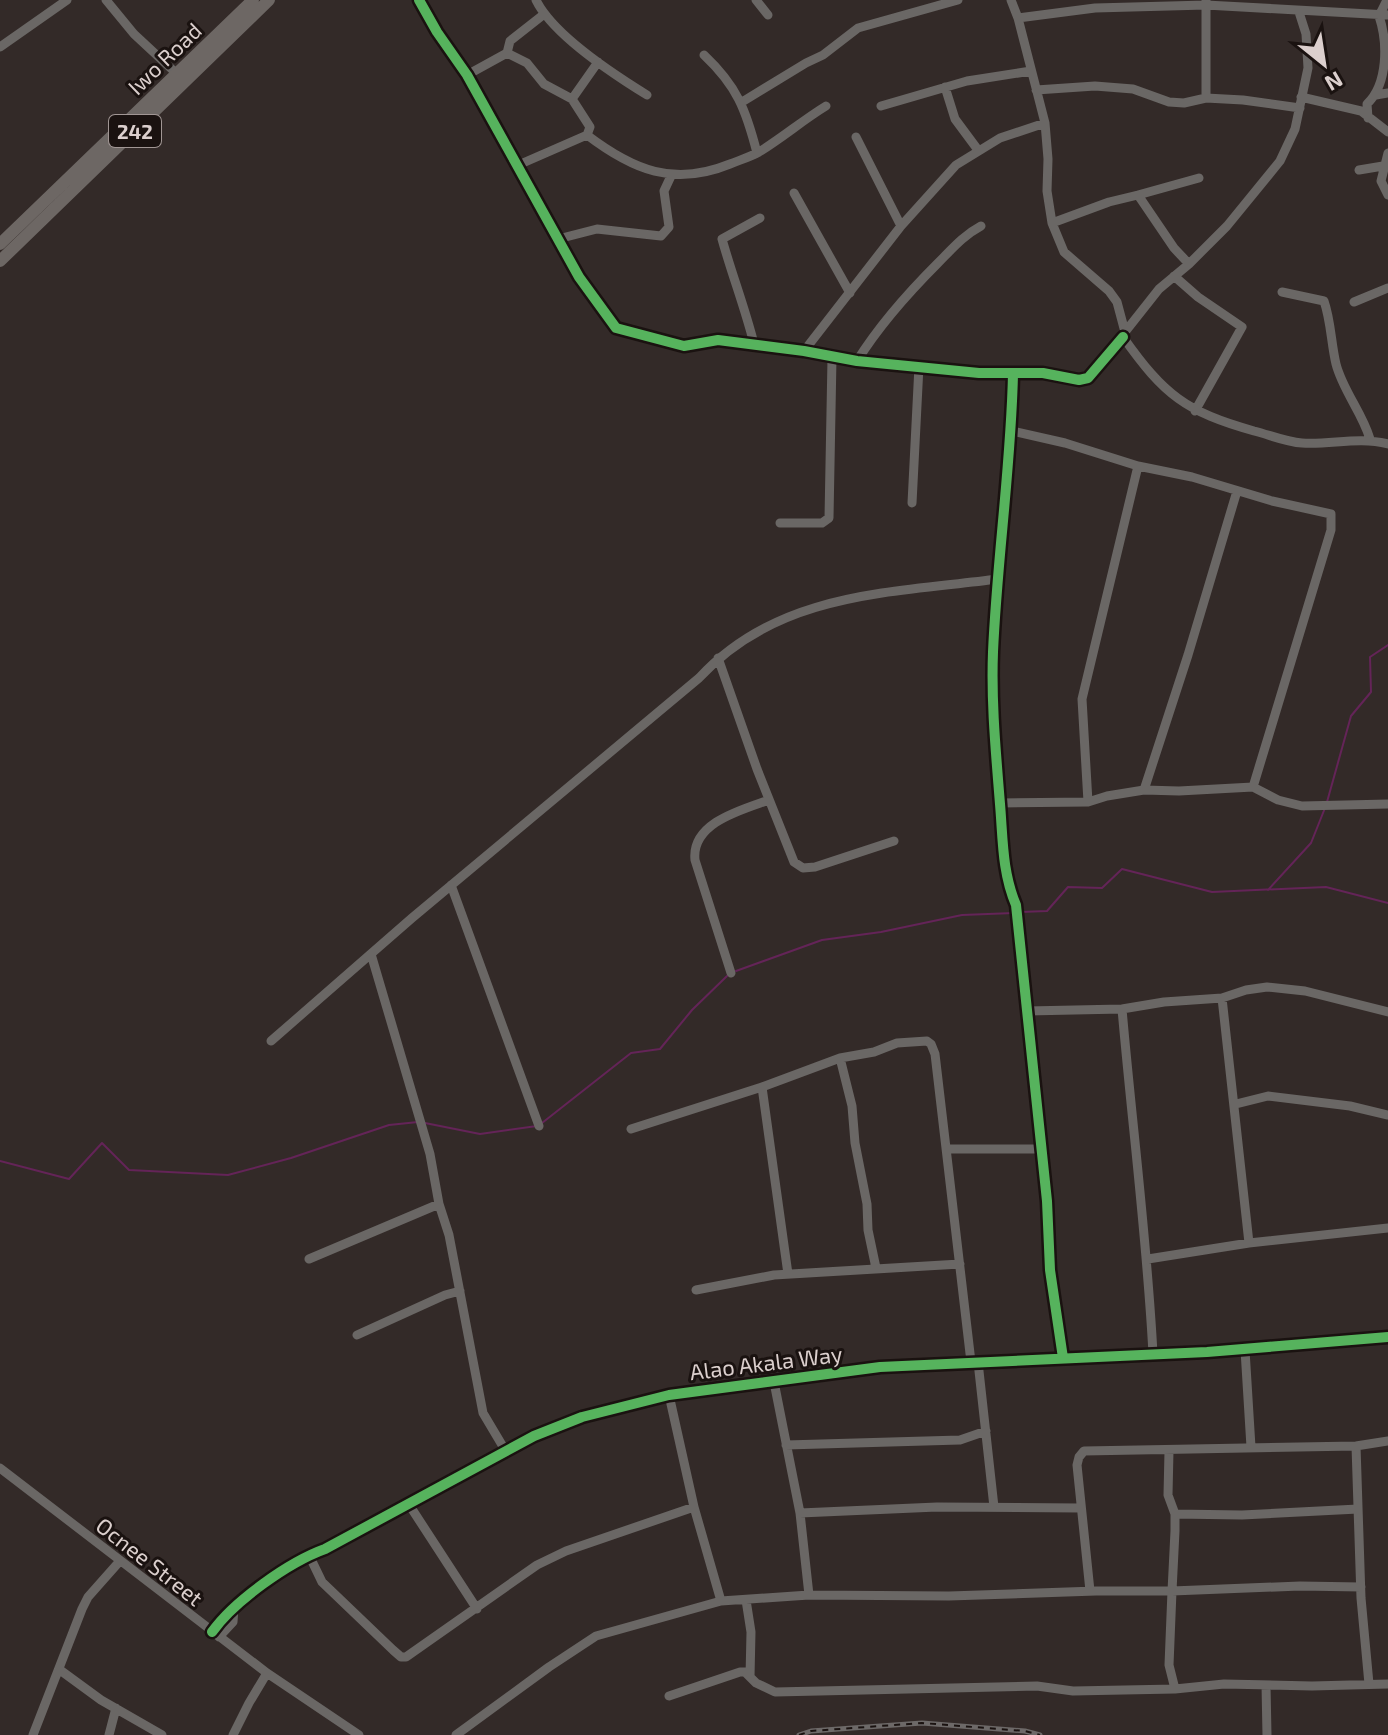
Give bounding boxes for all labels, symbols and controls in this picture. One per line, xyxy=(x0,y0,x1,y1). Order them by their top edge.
street label: Iwo Road xyxy=(122,17,206,99)
north arrow xyxy=(1284,24,1364,104)
text: N xyxy=(1321,67,1348,97)
road number: 242 xyxy=(109,115,161,147)
street label: Alao Akala Way xyxy=(688,1340,844,1384)
street label: Ocnee Street xyxy=(92,1511,208,1611)

